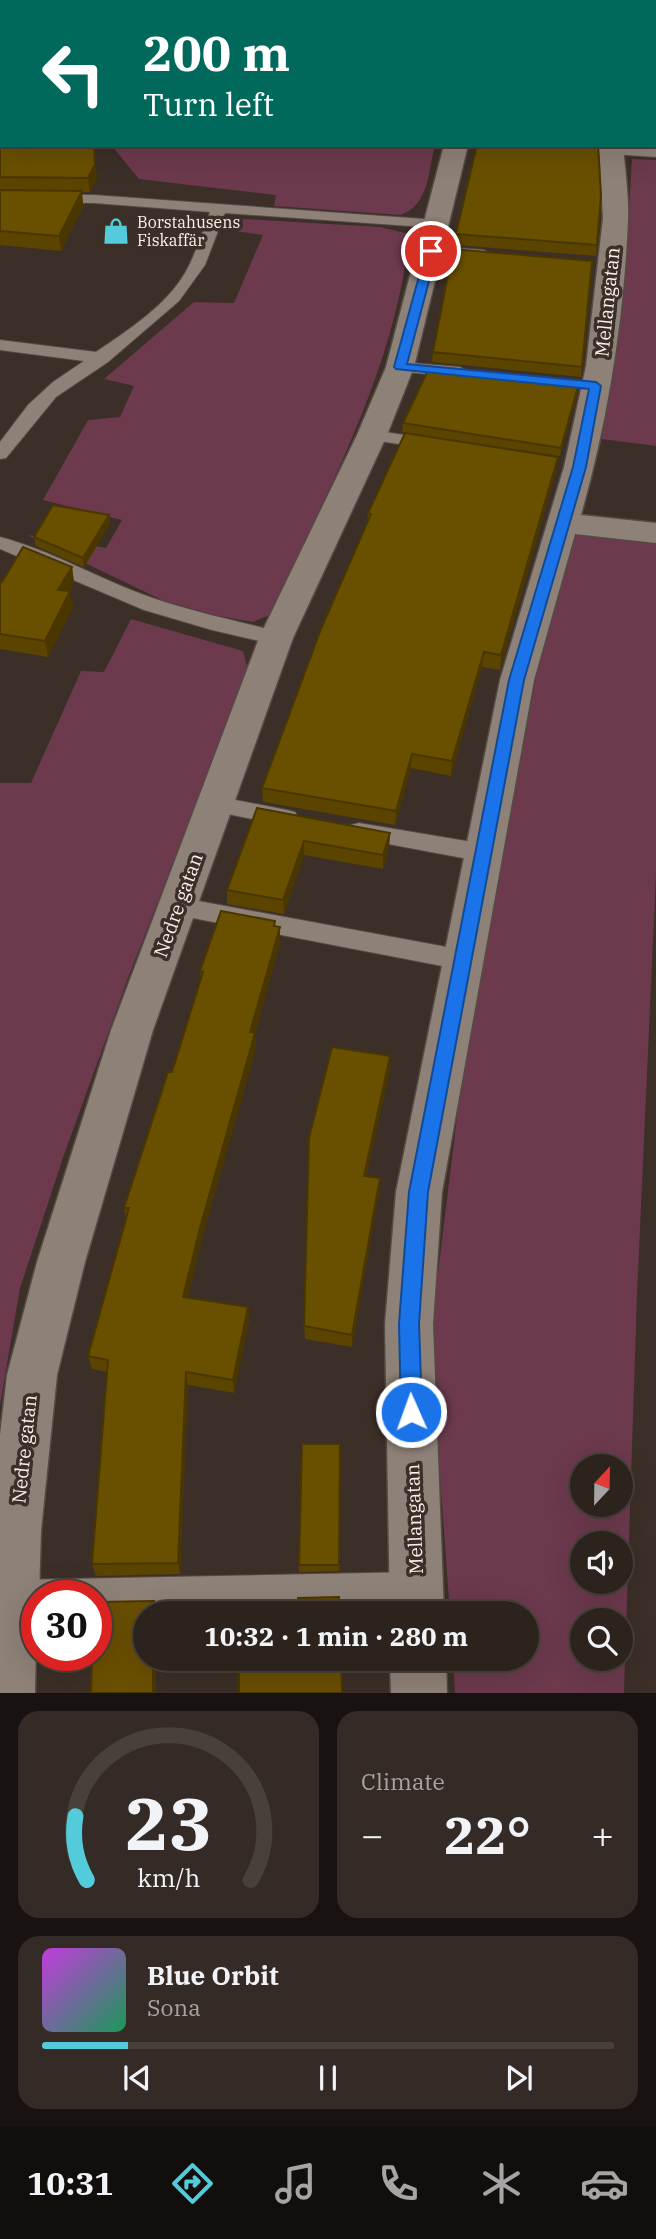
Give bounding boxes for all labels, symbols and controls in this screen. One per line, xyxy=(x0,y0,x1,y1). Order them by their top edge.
text: 200 m xyxy=(143,21,290,84)
icon: left xyxy=(28,28,119,119)
text: Turn left xyxy=(143,83,274,125)
place label: Borstahusens Fiskaffär xyxy=(137,212,240,250)
shop icon: Borstahusens Fiskaffär xyxy=(101,216,131,246)
pin xyxy=(401,221,461,281)
icon: arrive xyxy=(412,232,450,270)
street label: Mellangatan xyxy=(589,246,625,358)
street label: Nedre gatan xyxy=(148,850,208,960)
position arrow xyxy=(374,1375,448,1449)
street label: Nedre gatan xyxy=(6,1393,42,1505)
north arrow xyxy=(570,1454,634,1517)
map controls xyxy=(570,1454,633,1671)
street label: Mellangatan xyxy=(400,1463,428,1575)
button: sound xyxy=(570,1531,633,1594)
speed limit sign: 30 xyxy=(21,1580,112,1671)
button: search xyxy=(570,1608,633,1671)
text: 10:32 · 1 min · 280 m xyxy=(204,1619,468,1653)
text: Climate xyxy=(361,1766,445,1796)
text: 23 xyxy=(125,1776,212,1871)
text: 22° xyxy=(444,1801,531,1868)
text: − xyxy=(361,1810,384,1859)
text: + xyxy=(591,1810,614,1859)
text: km/h xyxy=(137,1861,200,1894)
text: Blue Orbit xyxy=(147,1958,279,1992)
text: Sona xyxy=(147,1992,201,2022)
icon: previous xyxy=(118,2059,156,2097)
icon: pause xyxy=(309,2059,347,2097)
icon: next xyxy=(500,2059,538,2097)
icon: directions xyxy=(168,2159,217,2208)
icon: music xyxy=(271,2159,320,2208)
icon: phone xyxy=(374,2159,423,2208)
icon: climate xyxy=(477,2159,526,2208)
icon: car xyxy=(580,2159,629,2208)
text: 10:31 xyxy=(27,2162,114,2204)

